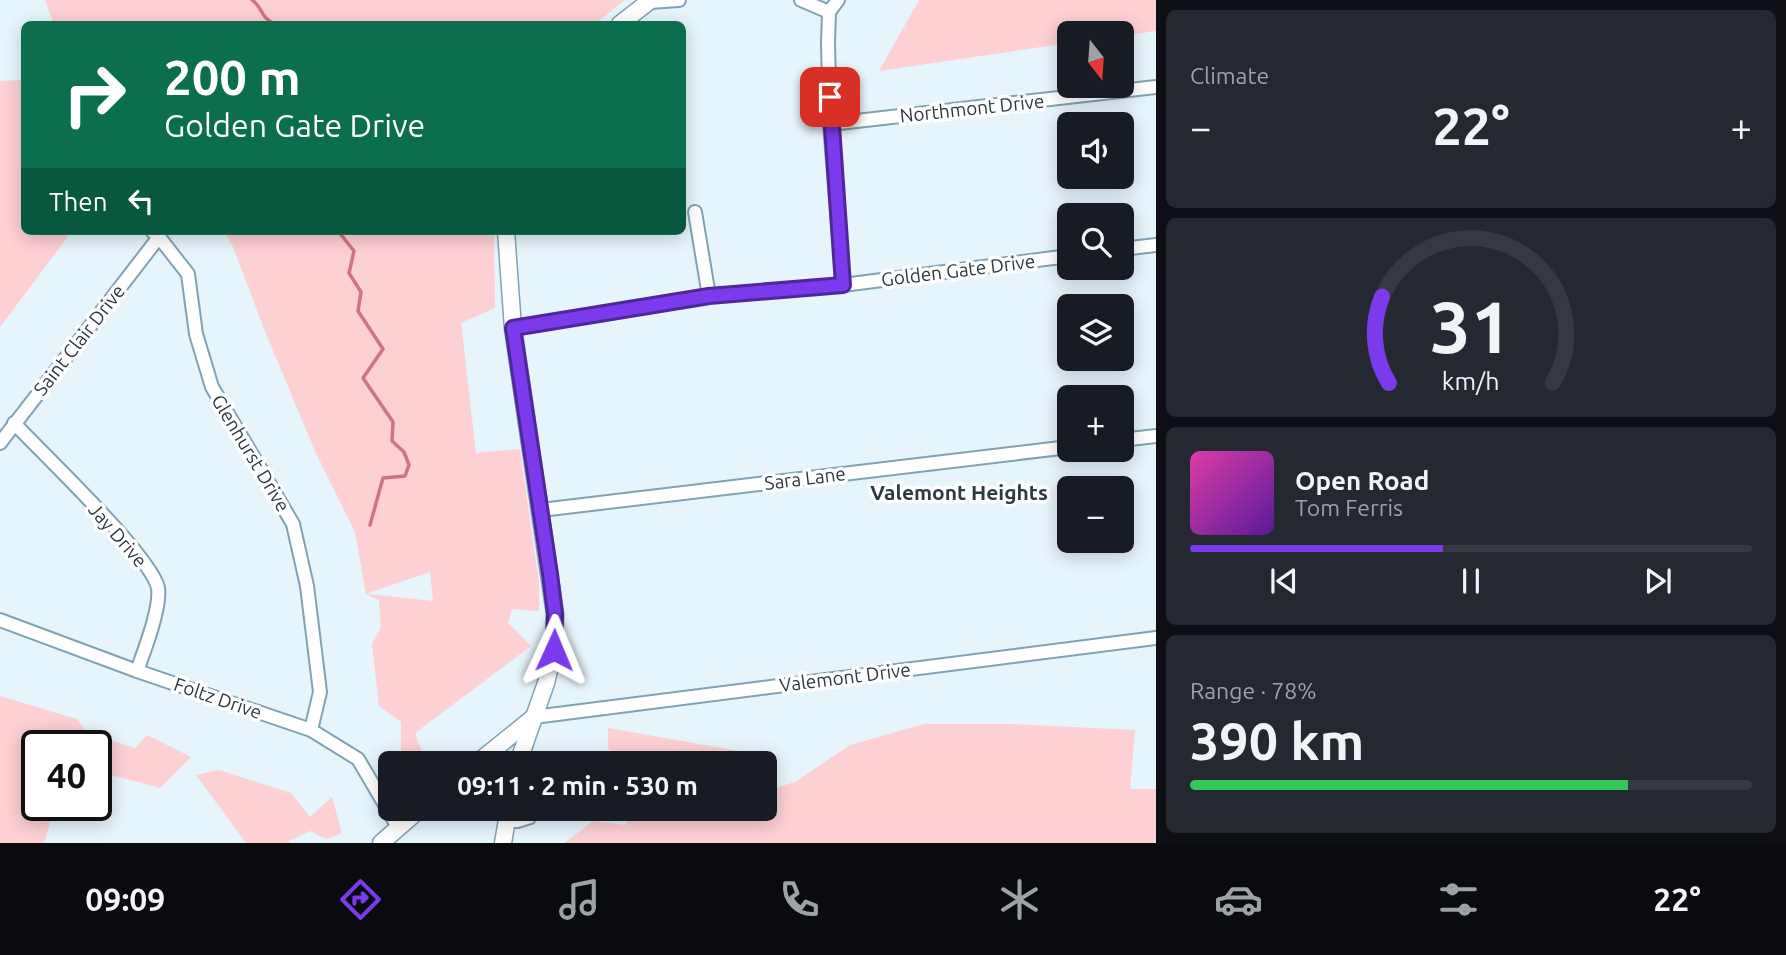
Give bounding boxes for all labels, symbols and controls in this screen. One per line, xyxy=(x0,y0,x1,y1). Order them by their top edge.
north arrow xyxy=(1057,21,1134,98)
map controls xyxy=(1057,21,1134,553)
icon: right xyxy=(49,49,140,140)
text: 200 m xyxy=(164,49,301,104)
text: Climate xyxy=(1190,63,1269,88)
pin xyxy=(800,67,860,127)
icon: arrive xyxy=(811,78,849,116)
street label: Northmont Drive xyxy=(899,89,1045,127)
text: 22° xyxy=(1432,97,1510,155)
text: − xyxy=(1190,106,1211,148)
text: + xyxy=(1731,106,1752,148)
text: Golden Gate Drive xyxy=(164,107,425,143)
button: sound xyxy=(1057,112,1134,189)
icon: left xyxy=(122,182,160,220)
text: Then xyxy=(49,187,108,216)
button: search xyxy=(1057,203,1134,280)
street label: Golden Gate Drive xyxy=(880,250,1036,290)
street label: Saint Clair Drive xyxy=(29,280,129,400)
text: 31 xyxy=(1430,286,1512,368)
button: layers xyxy=(1057,294,1134,371)
text: km/h xyxy=(1442,367,1500,395)
button: + xyxy=(1057,385,1134,462)
street label: Glenhurst Drive xyxy=(207,390,295,516)
street label: Sara Lane xyxy=(763,462,847,494)
text: Open Road xyxy=(1295,466,1429,495)
button: − xyxy=(1057,476,1134,553)
district label: Valemont Heights xyxy=(870,480,1048,504)
text: Tom Ferris xyxy=(1295,495,1403,520)
street label: Jay Drive xyxy=(84,499,152,571)
icon: previous xyxy=(1265,562,1303,600)
icon: pause xyxy=(1452,562,1490,600)
icon: next xyxy=(1639,562,1677,600)
position arrow xyxy=(517,613,591,687)
street label: Valemont Drive xyxy=(778,658,912,696)
street label: Foltz Drive xyxy=(171,673,265,723)
text: Range · 78% xyxy=(1190,678,1317,703)
text: 390 km xyxy=(1190,712,1364,770)
speed limit sign: 40 xyxy=(21,730,112,821)
text: 09:11 · 2 min · 530 m xyxy=(457,771,698,800)
icon: directions xyxy=(336,875,385,924)
icon: music xyxy=(555,875,604,924)
icon: phone xyxy=(775,875,824,924)
icon: climate xyxy=(995,875,1044,924)
icon: car xyxy=(1214,875,1263,924)
icon: filters xyxy=(1434,875,1483,924)
text: 09:09 xyxy=(85,881,165,917)
text: 22° xyxy=(1653,881,1701,917)

